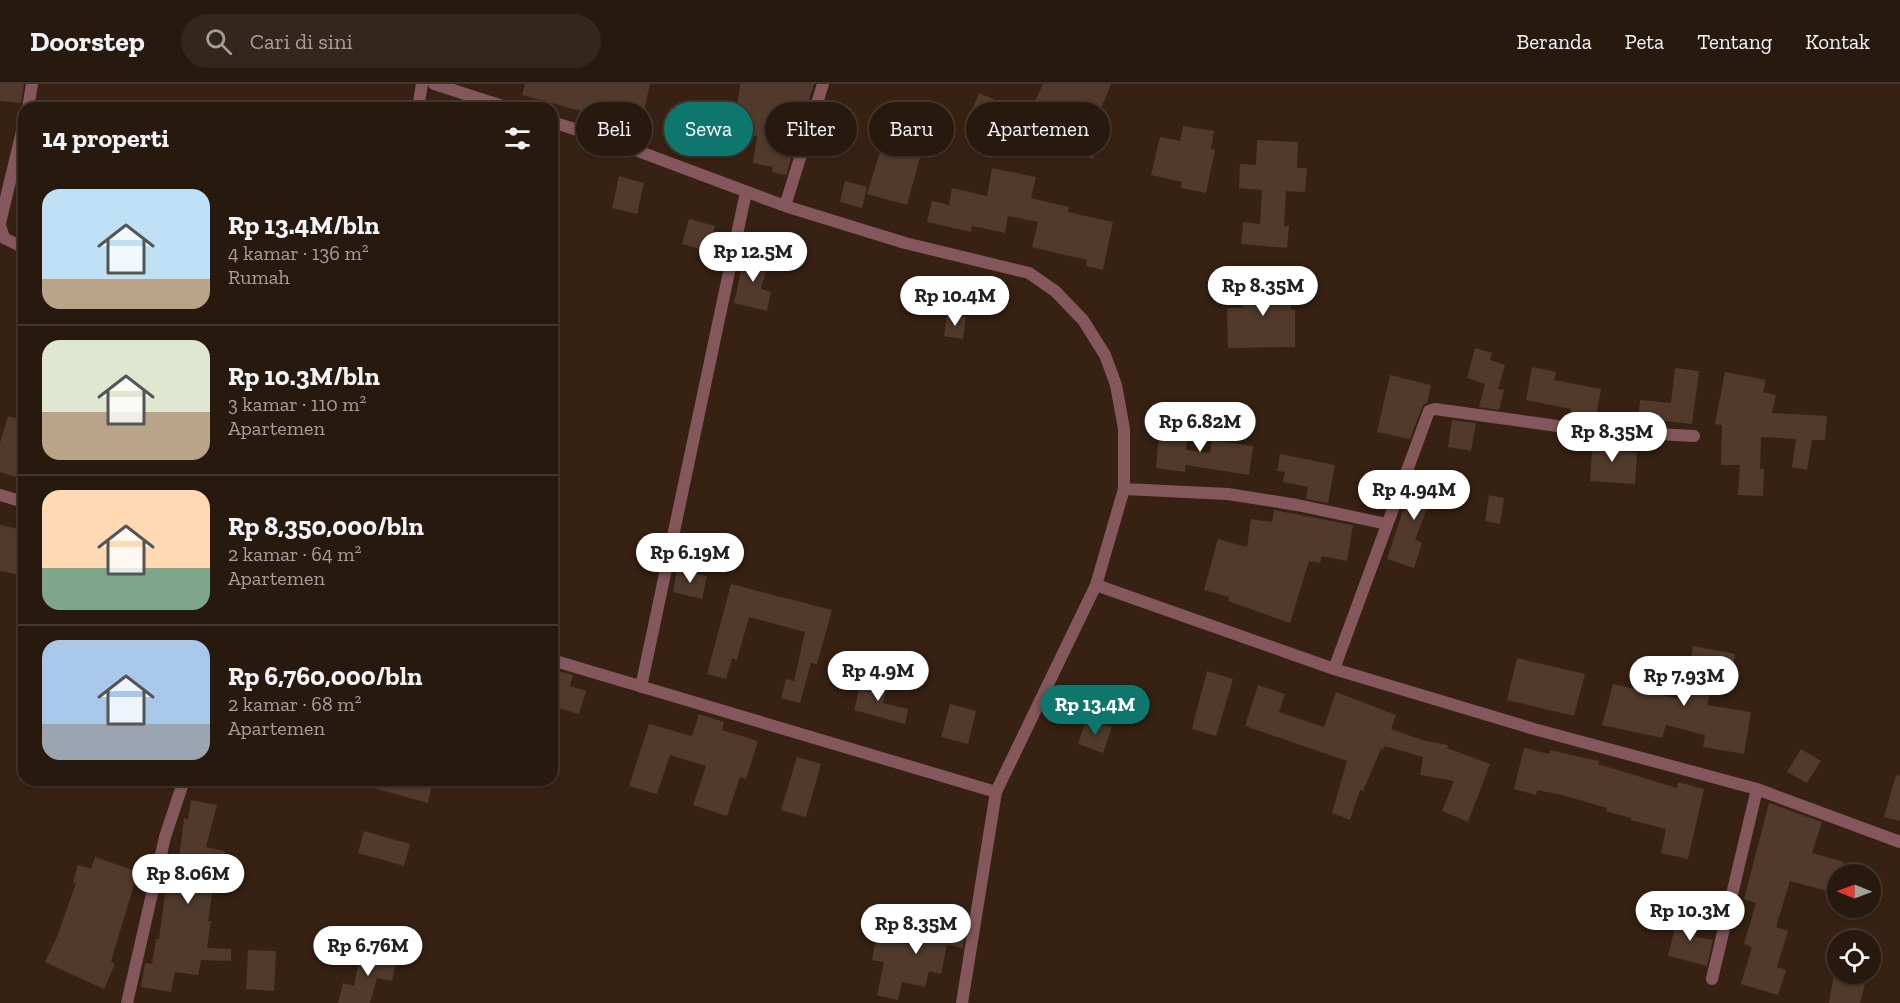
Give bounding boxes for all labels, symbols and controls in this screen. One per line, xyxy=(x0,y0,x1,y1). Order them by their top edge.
search box xyxy=(181,14,601,68)
text: Doorstep xyxy=(30,25,145,58)
icon: search xyxy=(202,25,235,58)
text: Cari di sini xyxy=(250,28,353,55)
text: Beranda xyxy=(1517,29,1592,54)
text: Peta xyxy=(1625,29,1664,54)
text: Tentang xyxy=(1697,29,1772,54)
text: Kontak xyxy=(1805,29,1870,54)
chip: Beli xyxy=(576,102,652,156)
chip: Sewa xyxy=(664,102,753,156)
chip: Filter xyxy=(765,102,857,156)
chip: Baru xyxy=(869,102,954,156)
chip: Apartemen xyxy=(966,102,1110,156)
text: 14 properti xyxy=(42,122,169,154)
icon: filters xyxy=(501,122,534,155)
text: Rp 13.4M/bln xyxy=(228,209,380,241)
icon: home xyxy=(90,213,162,285)
pin: Rp 12.5M xyxy=(691,232,815,283)
text: Rp 12.5M xyxy=(713,239,793,263)
text: 4 kamar · 136 m² xyxy=(228,241,369,265)
text: Rumah xyxy=(228,265,290,289)
pin: Rp 8.35M xyxy=(1201,266,1325,317)
text: Rp 8.35M xyxy=(1222,273,1304,297)
pin: Rp 10.4M xyxy=(893,276,1017,327)
text: Rp 10.4M xyxy=(914,283,996,307)
text: Rp 10.3M/bln xyxy=(228,360,380,392)
icon: home xyxy=(90,364,162,436)
text: 3 kamar · 110 m² xyxy=(228,392,367,416)
pin: Rp 6.82M xyxy=(1138,402,1262,453)
text: Rp 6.82M xyxy=(1159,409,1241,433)
pin: Rp 8.35M xyxy=(1550,412,1674,463)
text: Apartemen xyxy=(228,416,325,440)
text: Rp 8.35M xyxy=(1571,419,1653,443)
pin: Rp 4.94M xyxy=(1352,470,1476,521)
text: Rp 4.94M xyxy=(1372,477,1456,501)
text: Rp 8,350,000/bln xyxy=(228,510,424,542)
icon: home xyxy=(90,514,162,586)
pin: Rp 6.19M xyxy=(628,533,752,584)
text: Rp 6.19M xyxy=(650,540,730,564)
text: 2 kamar · 64 m² xyxy=(228,542,362,566)
text: Apartemen xyxy=(228,566,325,590)
pin: Rp 4.9M xyxy=(823,651,933,702)
pin: Rp 7.93M xyxy=(1622,656,1746,707)
text: Rp 4.9M xyxy=(842,658,914,682)
text: Rp 6,760,000/bln xyxy=(228,660,422,692)
text: Rp 7.93M xyxy=(1644,663,1725,687)
icon: home xyxy=(90,664,162,736)
pin: Rp 13.4M xyxy=(1033,685,1157,736)
text: 2 kamar · 68 m² xyxy=(228,692,361,716)
text: Rp 13.4M xyxy=(1055,692,1135,716)
text: Apartemen xyxy=(228,716,325,740)
pin: Rp 8.06M xyxy=(126,854,250,905)
text: Rp 8.06M xyxy=(146,861,230,885)
north arrow xyxy=(1827,864,1881,918)
map controls xyxy=(1827,864,1881,984)
pin: Rp 10.3M xyxy=(1628,891,1752,942)
text: Rp 10.3M xyxy=(1650,898,1730,922)
pin: Rp 8.35M xyxy=(854,904,978,955)
text: Rp 8.35M xyxy=(875,911,957,935)
pin: Rp 6.76M xyxy=(306,926,430,977)
button: locate xyxy=(1827,930,1881,984)
text: Rp 6.76M xyxy=(327,933,409,957)

